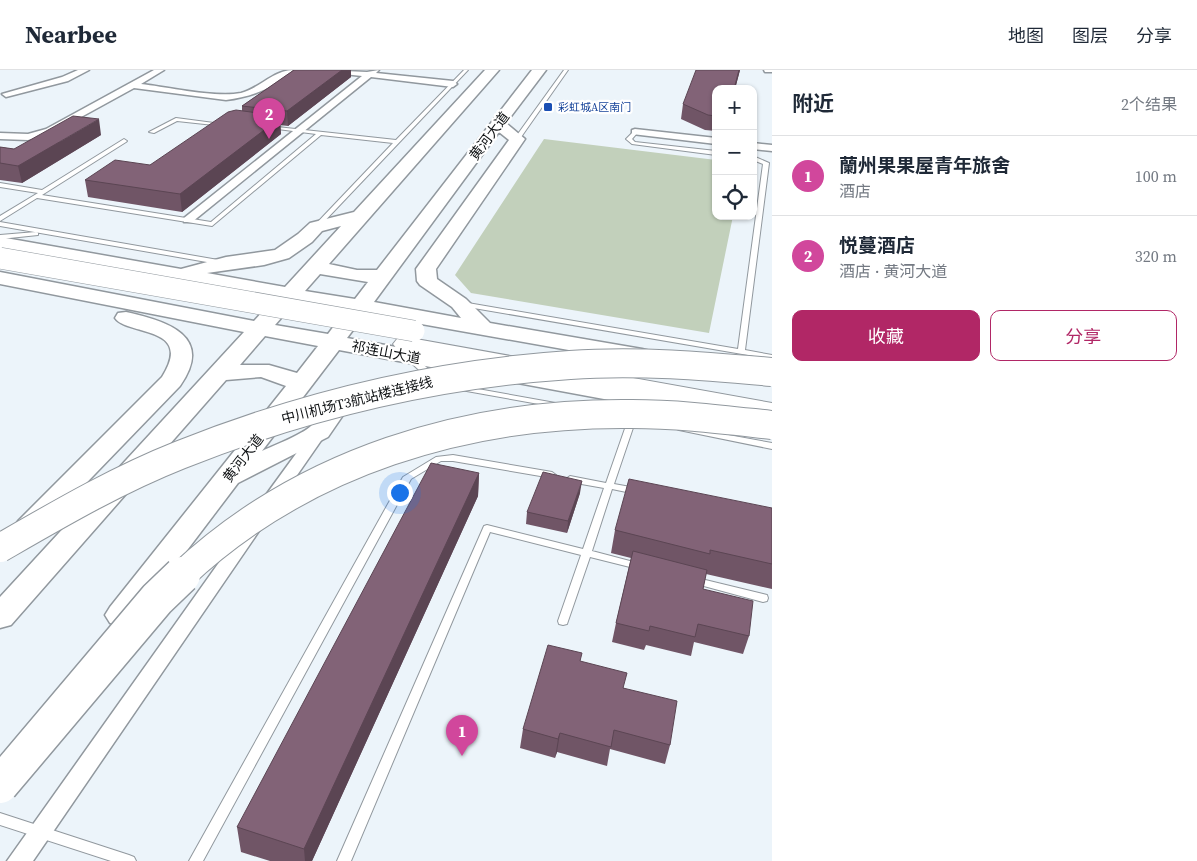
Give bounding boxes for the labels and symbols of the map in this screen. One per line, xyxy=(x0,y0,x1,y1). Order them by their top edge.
pin: 2 xyxy=(253,98,285,139)
place label: 彩虹城A区南门 xyxy=(558,100,631,115)
marker: 彩虹城A区南门 xyxy=(542,101,554,113)
street label: 黄河大道 xyxy=(464,108,514,164)
street label: 祁连山大道 xyxy=(350,336,422,368)
street label: 中川机场T3航站楼连接线 xyxy=(279,371,435,429)
street label: 黄河大道 xyxy=(218,430,268,486)
your location xyxy=(387,480,413,506)
pin: 1 xyxy=(446,715,478,756)

